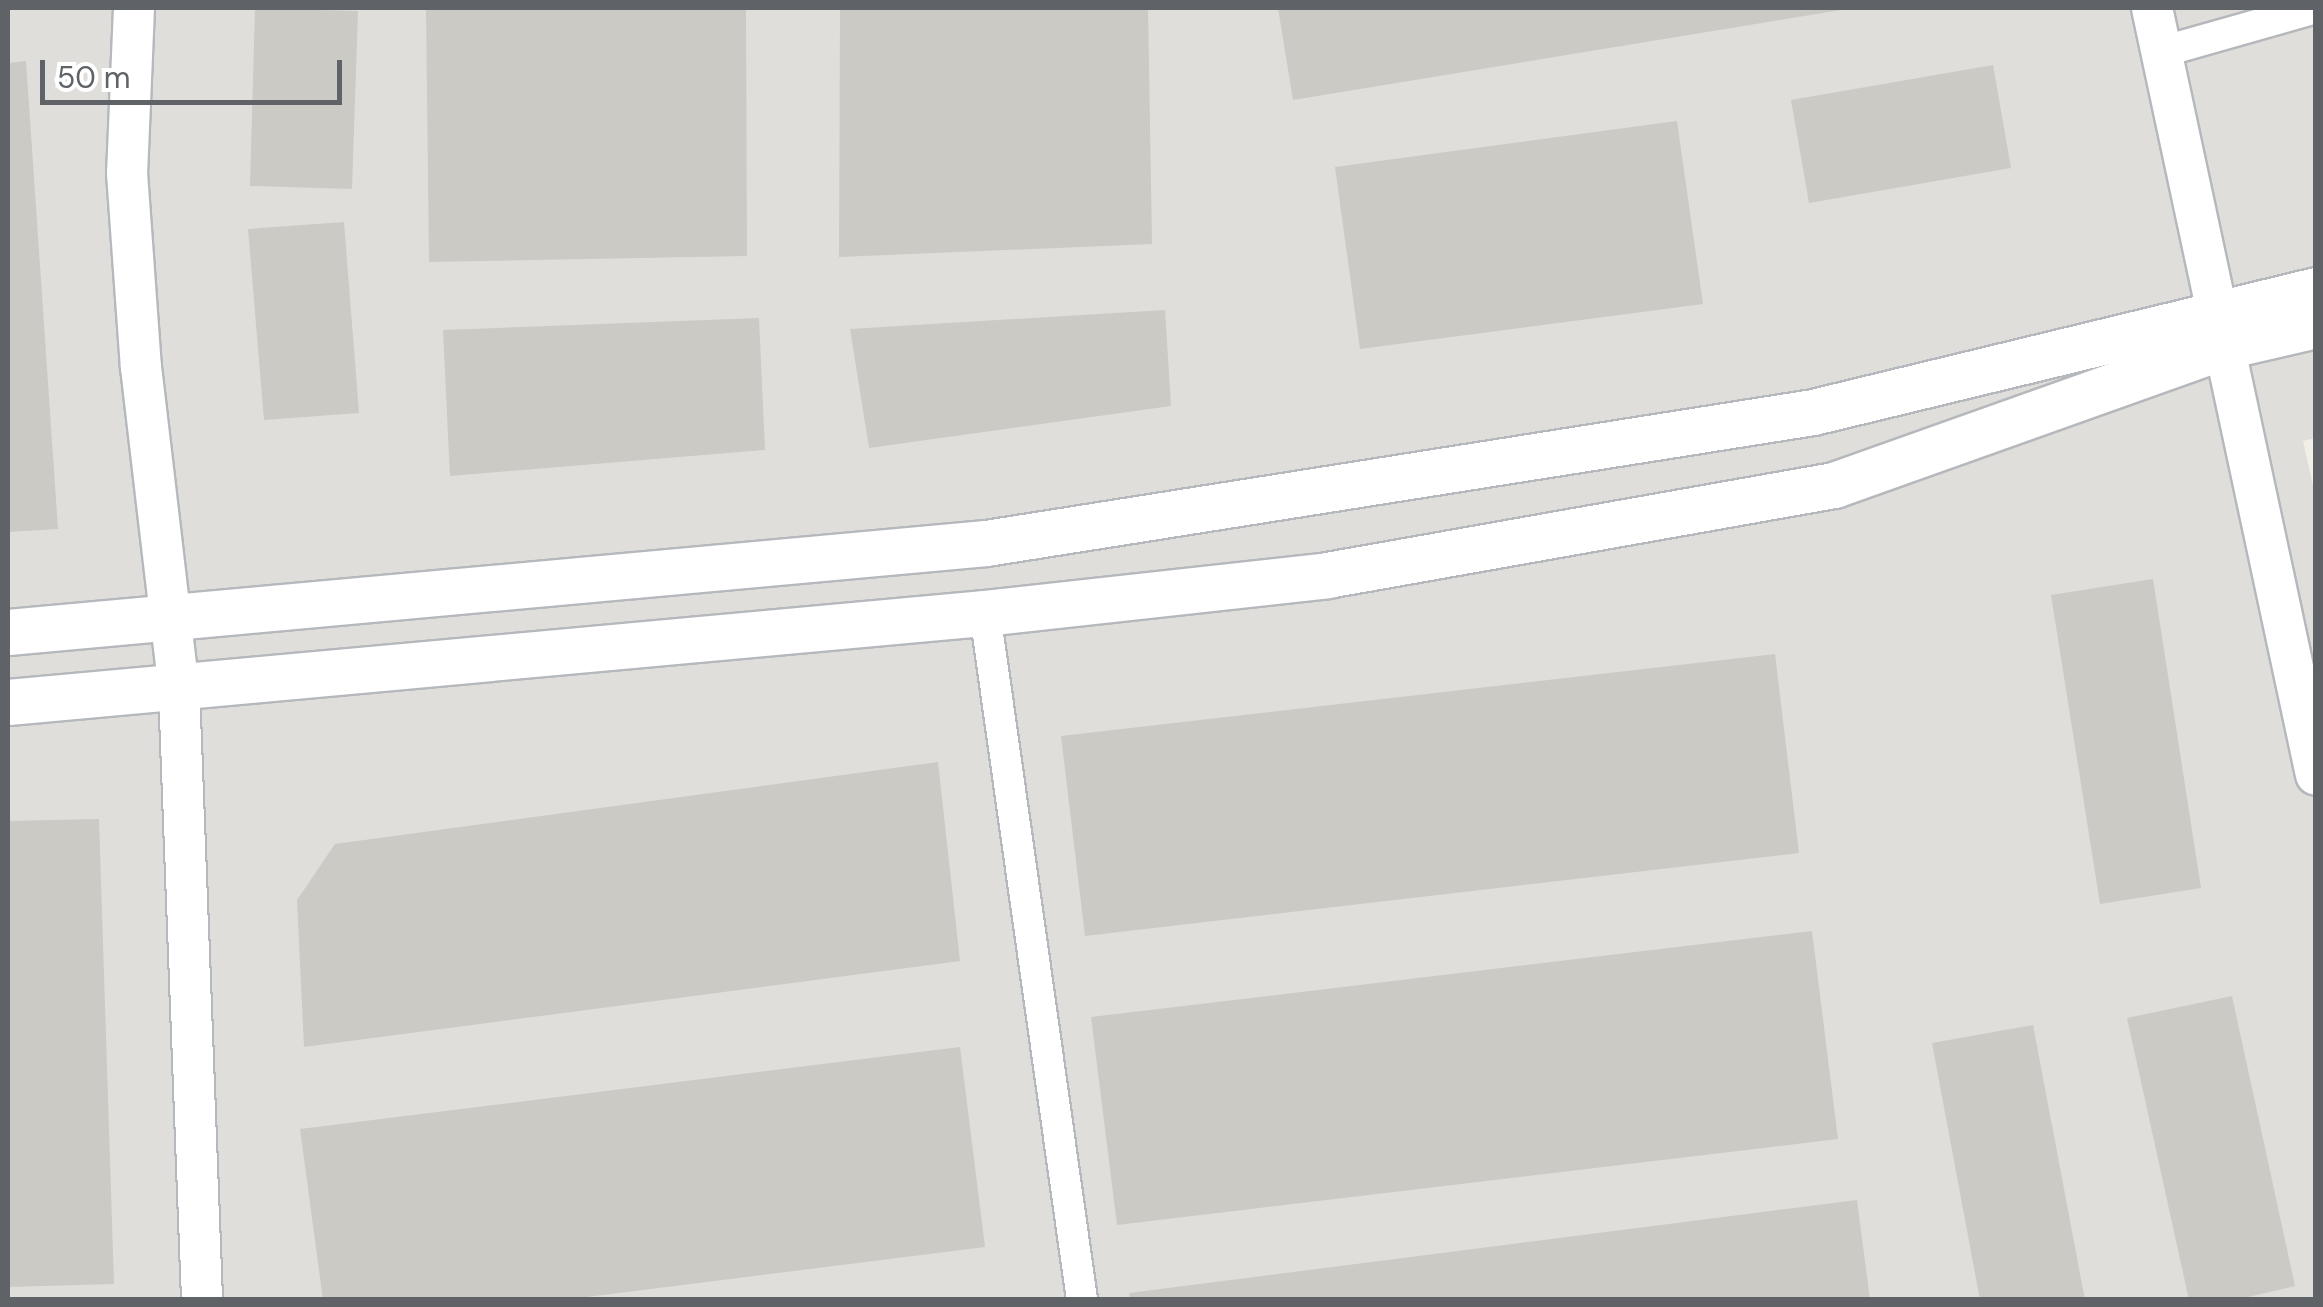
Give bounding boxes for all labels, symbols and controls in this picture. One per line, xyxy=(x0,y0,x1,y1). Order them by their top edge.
scale bar xyxy=(45,40,348,102)
text: 50 m xyxy=(57,58,131,97)

